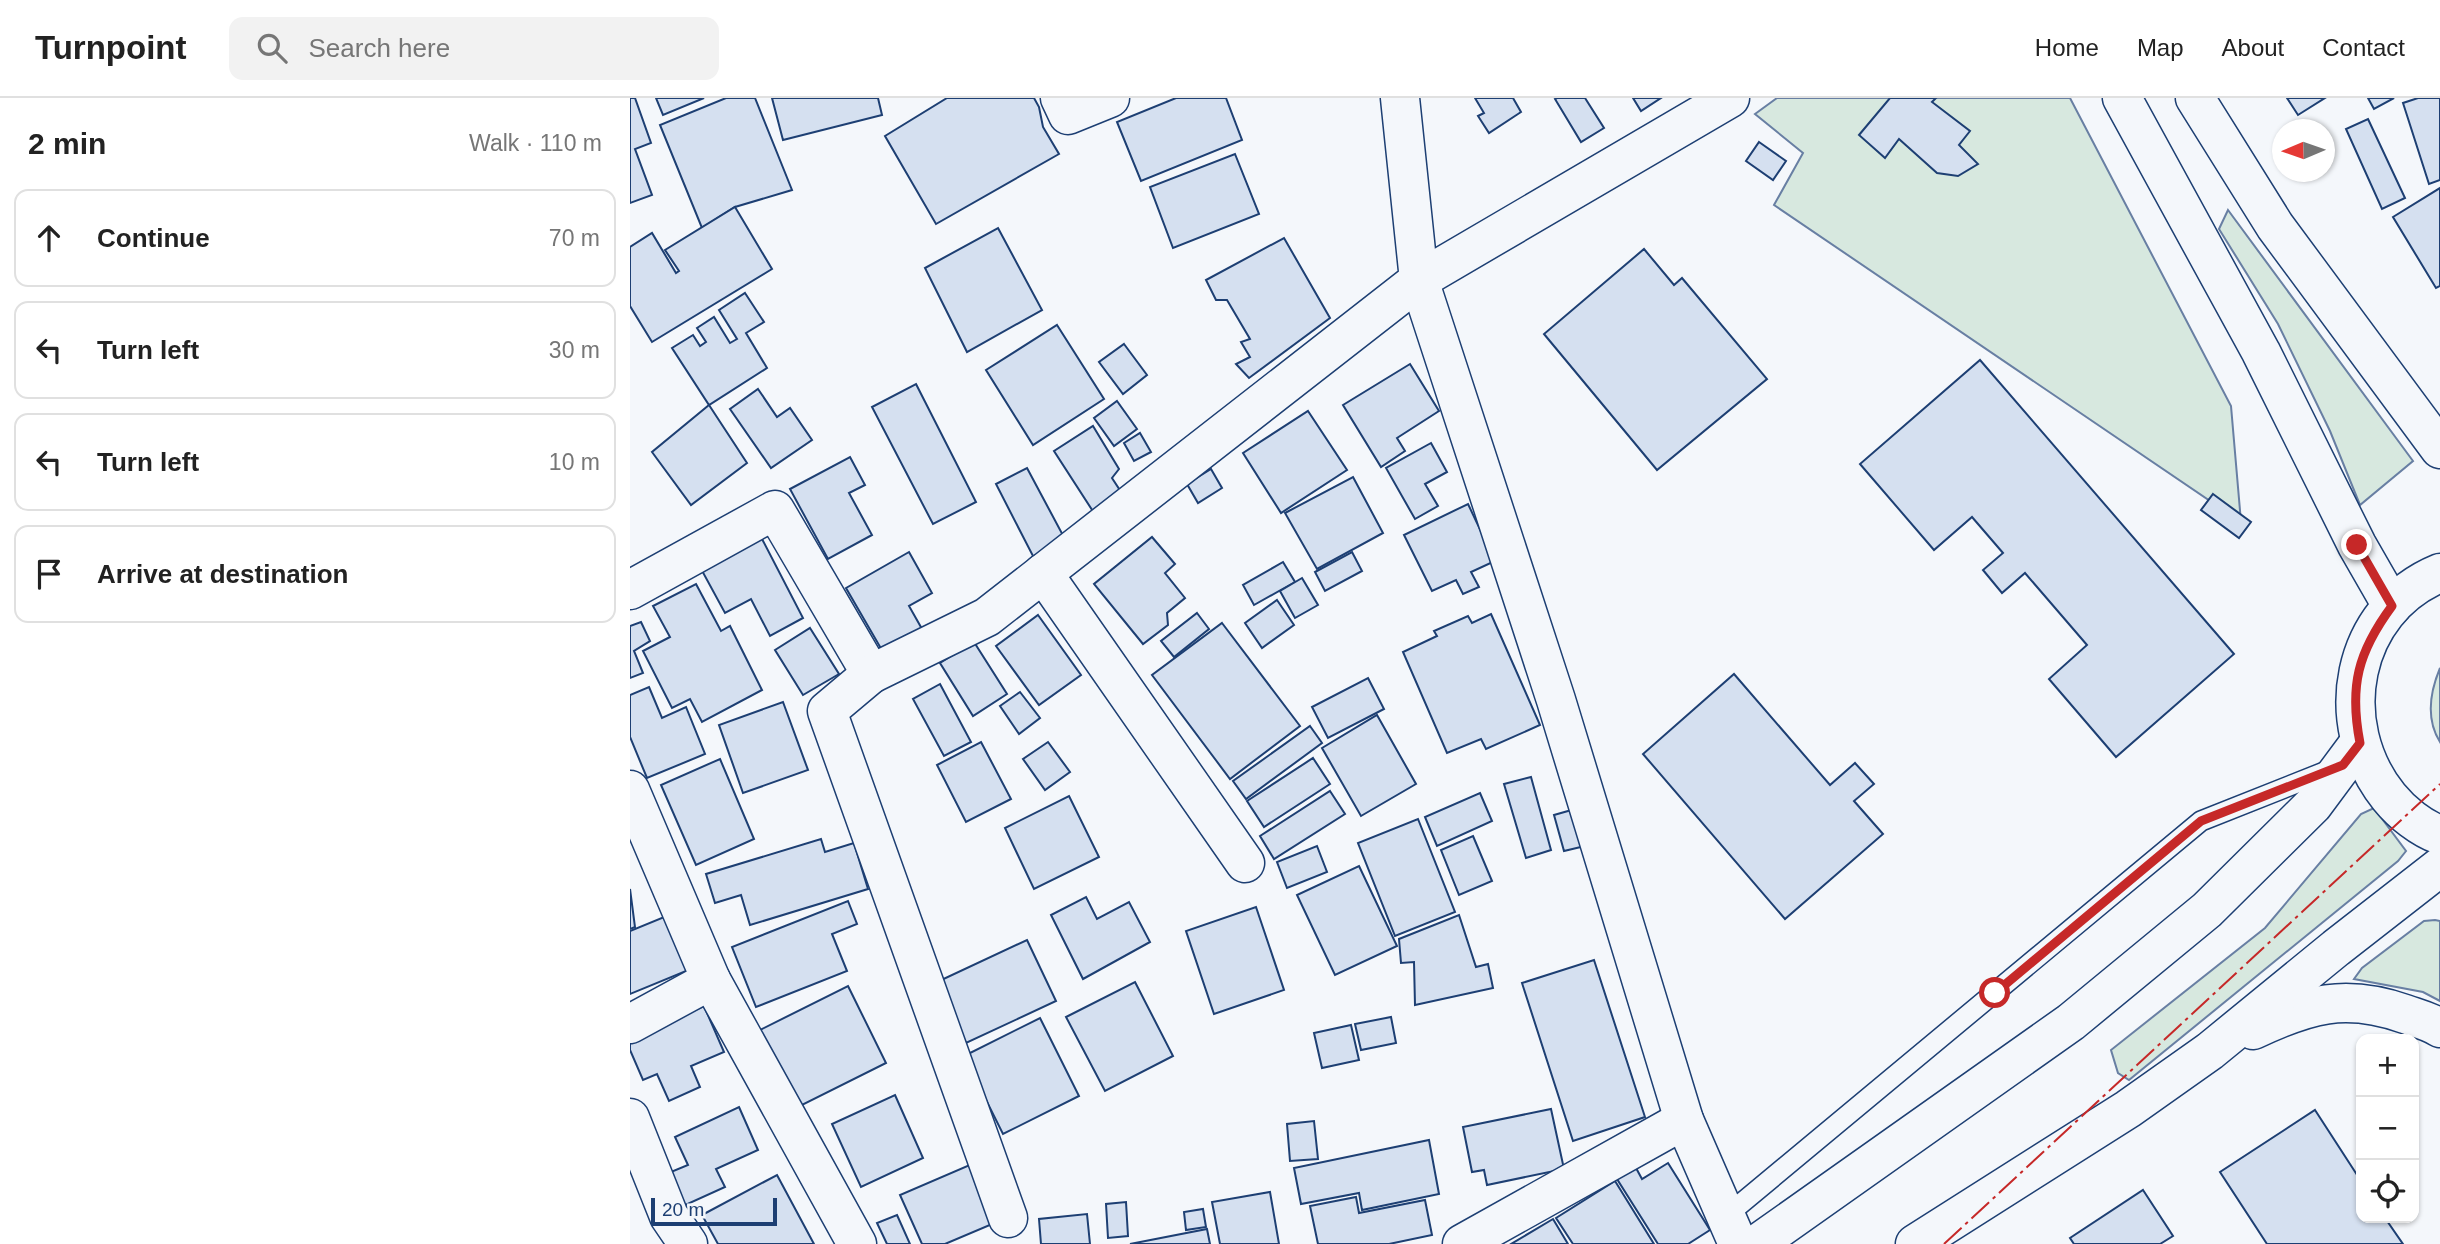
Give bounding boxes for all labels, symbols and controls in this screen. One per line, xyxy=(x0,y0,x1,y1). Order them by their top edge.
search box xyxy=(229,17,719,80)
text: Turnpoint xyxy=(35,29,187,66)
icon: search xyxy=(253,29,291,67)
text: Search here xyxy=(309,33,450,63)
text: Home xyxy=(2035,34,2099,61)
text: Map xyxy=(2137,34,2184,61)
text: About xyxy=(2222,34,2284,61)
text: Contact xyxy=(2322,34,2405,61)
north arrow xyxy=(2272,119,2335,182)
text: 2 min xyxy=(28,127,106,160)
text: Walk · 110 m xyxy=(469,130,602,156)
icon: ahead xyxy=(30,219,68,257)
text: Continue xyxy=(97,223,210,253)
text: 70 m xyxy=(549,225,600,251)
icon: left xyxy=(30,331,68,369)
text: Turn left xyxy=(97,335,199,365)
text: 30 m xyxy=(549,337,600,363)
icon: left xyxy=(30,443,68,481)
text: Turn left xyxy=(97,447,199,477)
text: 10 m xyxy=(549,449,600,475)
route end xyxy=(2341,529,2372,560)
icon: arrive xyxy=(30,555,68,593)
text: Arrive at destination xyxy=(97,559,348,589)
route start xyxy=(1979,977,2010,1008)
map controls xyxy=(2356,1034,2419,1223)
button: + xyxy=(2356,1034,2419,1097)
button: − xyxy=(2356,1097,2419,1160)
button: locate xyxy=(2356,1160,2419,1223)
scale bar xyxy=(651,1195,777,1227)
text: 20 m xyxy=(662,1199,704,1220)

